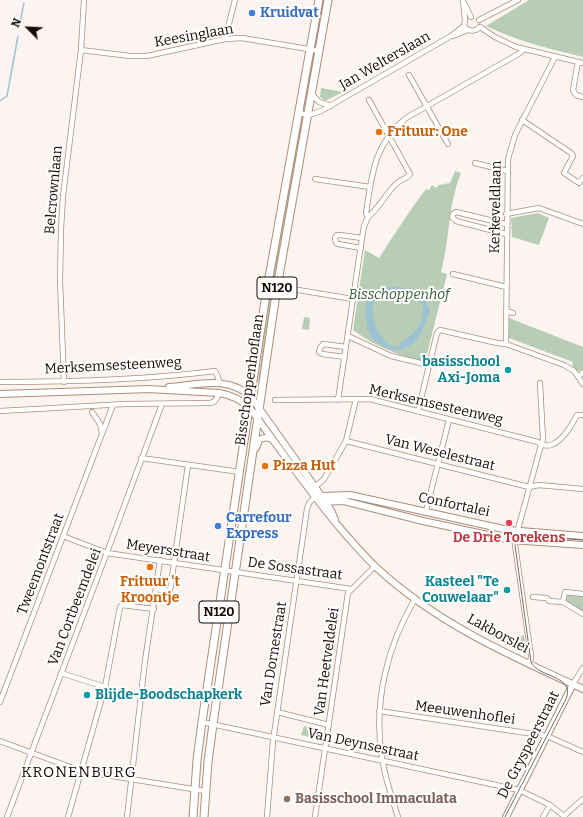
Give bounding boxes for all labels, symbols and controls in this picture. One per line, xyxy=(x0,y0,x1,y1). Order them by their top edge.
place label: Kruidvat xyxy=(260,5,319,21)
north arrow xyxy=(8,8,48,48)
marker: Kruidvat xyxy=(247,8,257,18)
text: N xyxy=(9,16,24,29)
street label: Keesinglaan xyxy=(153,21,235,51)
street label: Jan Welterslaan xyxy=(337,28,433,94)
place label: Frituur: One xyxy=(387,124,468,140)
marker: Frituur: One xyxy=(374,127,384,137)
street label: Belcrownlaan xyxy=(42,145,66,235)
street label: Kerkeveldlaan xyxy=(487,160,505,254)
road number: N120 xyxy=(257,277,297,299)
park label: Bisschoppenhof xyxy=(348,287,450,303)
street label: Bisschoppenhoflaan xyxy=(232,313,268,447)
street label: Merksemsesteenweg xyxy=(44,354,182,378)
place label: basisschool Axi-Joma xyxy=(422,354,500,386)
marker: basisschool Axi-Joma xyxy=(503,365,513,375)
street label: Merksemsesteenweg xyxy=(367,381,505,429)
street label: Van Weselestraat xyxy=(383,431,497,475)
place label: Pizza Hut xyxy=(273,458,336,474)
marker: Pizza Hut xyxy=(260,461,270,471)
street label: Confortalei xyxy=(417,489,491,521)
place label: Carrefour Express xyxy=(226,510,292,542)
street label: Tweemontstraat xyxy=(14,511,68,617)
marker: De Drie Torekens xyxy=(504,518,514,528)
marker: Carrefour Express xyxy=(213,521,223,531)
place label: De Drie Torekens xyxy=(453,530,565,546)
street label: Meyersstraat xyxy=(125,536,211,566)
street label: Van Cortbeemdelei xyxy=(45,546,105,668)
street label: De Sossastraat xyxy=(246,554,344,584)
marker: Frituur 't Kroontje xyxy=(145,562,155,572)
place label: Frituur 't Kroontje xyxy=(120,574,180,606)
place label: Kasteel "Te Couwelaar" xyxy=(422,574,499,606)
marker: Kasteel "Te Couwelaar" xyxy=(502,585,512,595)
street label: Van Dornestraat xyxy=(257,600,291,708)
road number: N120 xyxy=(199,601,239,623)
street label: Van Heetveldelei xyxy=(311,607,343,717)
street label: Lakborslei xyxy=(464,611,532,657)
place label: Blijde-Boodschapkerk xyxy=(95,687,242,703)
street label: De Gryspeerstraat xyxy=(495,688,563,802)
marker: Blijde-Boodschapkerk xyxy=(82,690,92,700)
street label: Meeuwenhoflei xyxy=(414,698,516,728)
street label: Van Deynsestraat xyxy=(306,725,420,765)
district label: KRONENBURG xyxy=(21,764,137,782)
place label: Basisschool Immaculata xyxy=(295,791,457,807)
marker: Basisschool Immaculata xyxy=(282,794,292,804)

